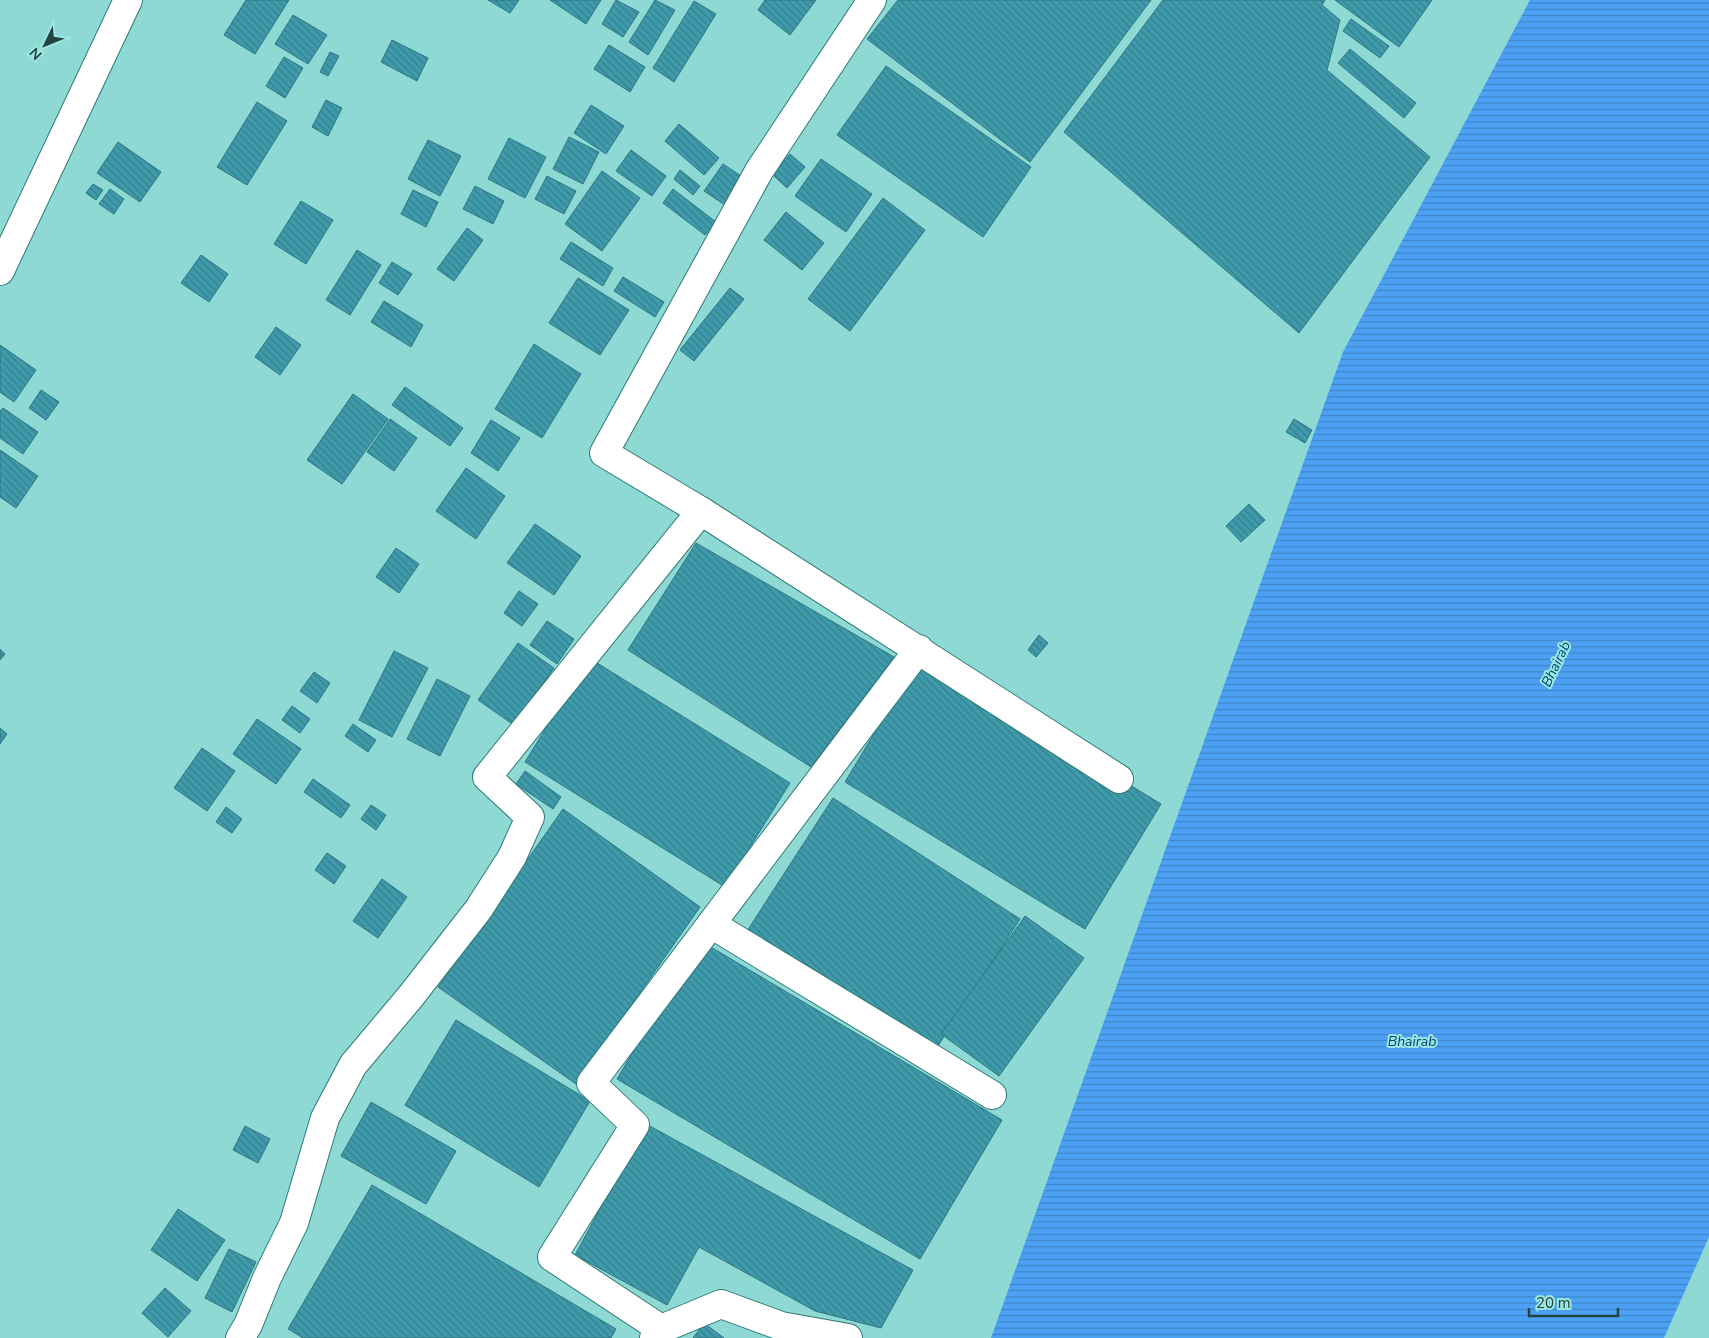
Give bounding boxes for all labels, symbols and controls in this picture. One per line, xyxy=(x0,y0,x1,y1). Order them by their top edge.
north arrow xyxy=(20,20,70,70)
text: N xyxy=(25,43,46,64)
water label: Bhairab xyxy=(1537,638,1575,690)
water label: Bhairab xyxy=(1388,1032,1436,1051)
scale bar xyxy=(1529,1286,1618,1318)
text: 20 m xyxy=(1536,1293,1571,1313)

